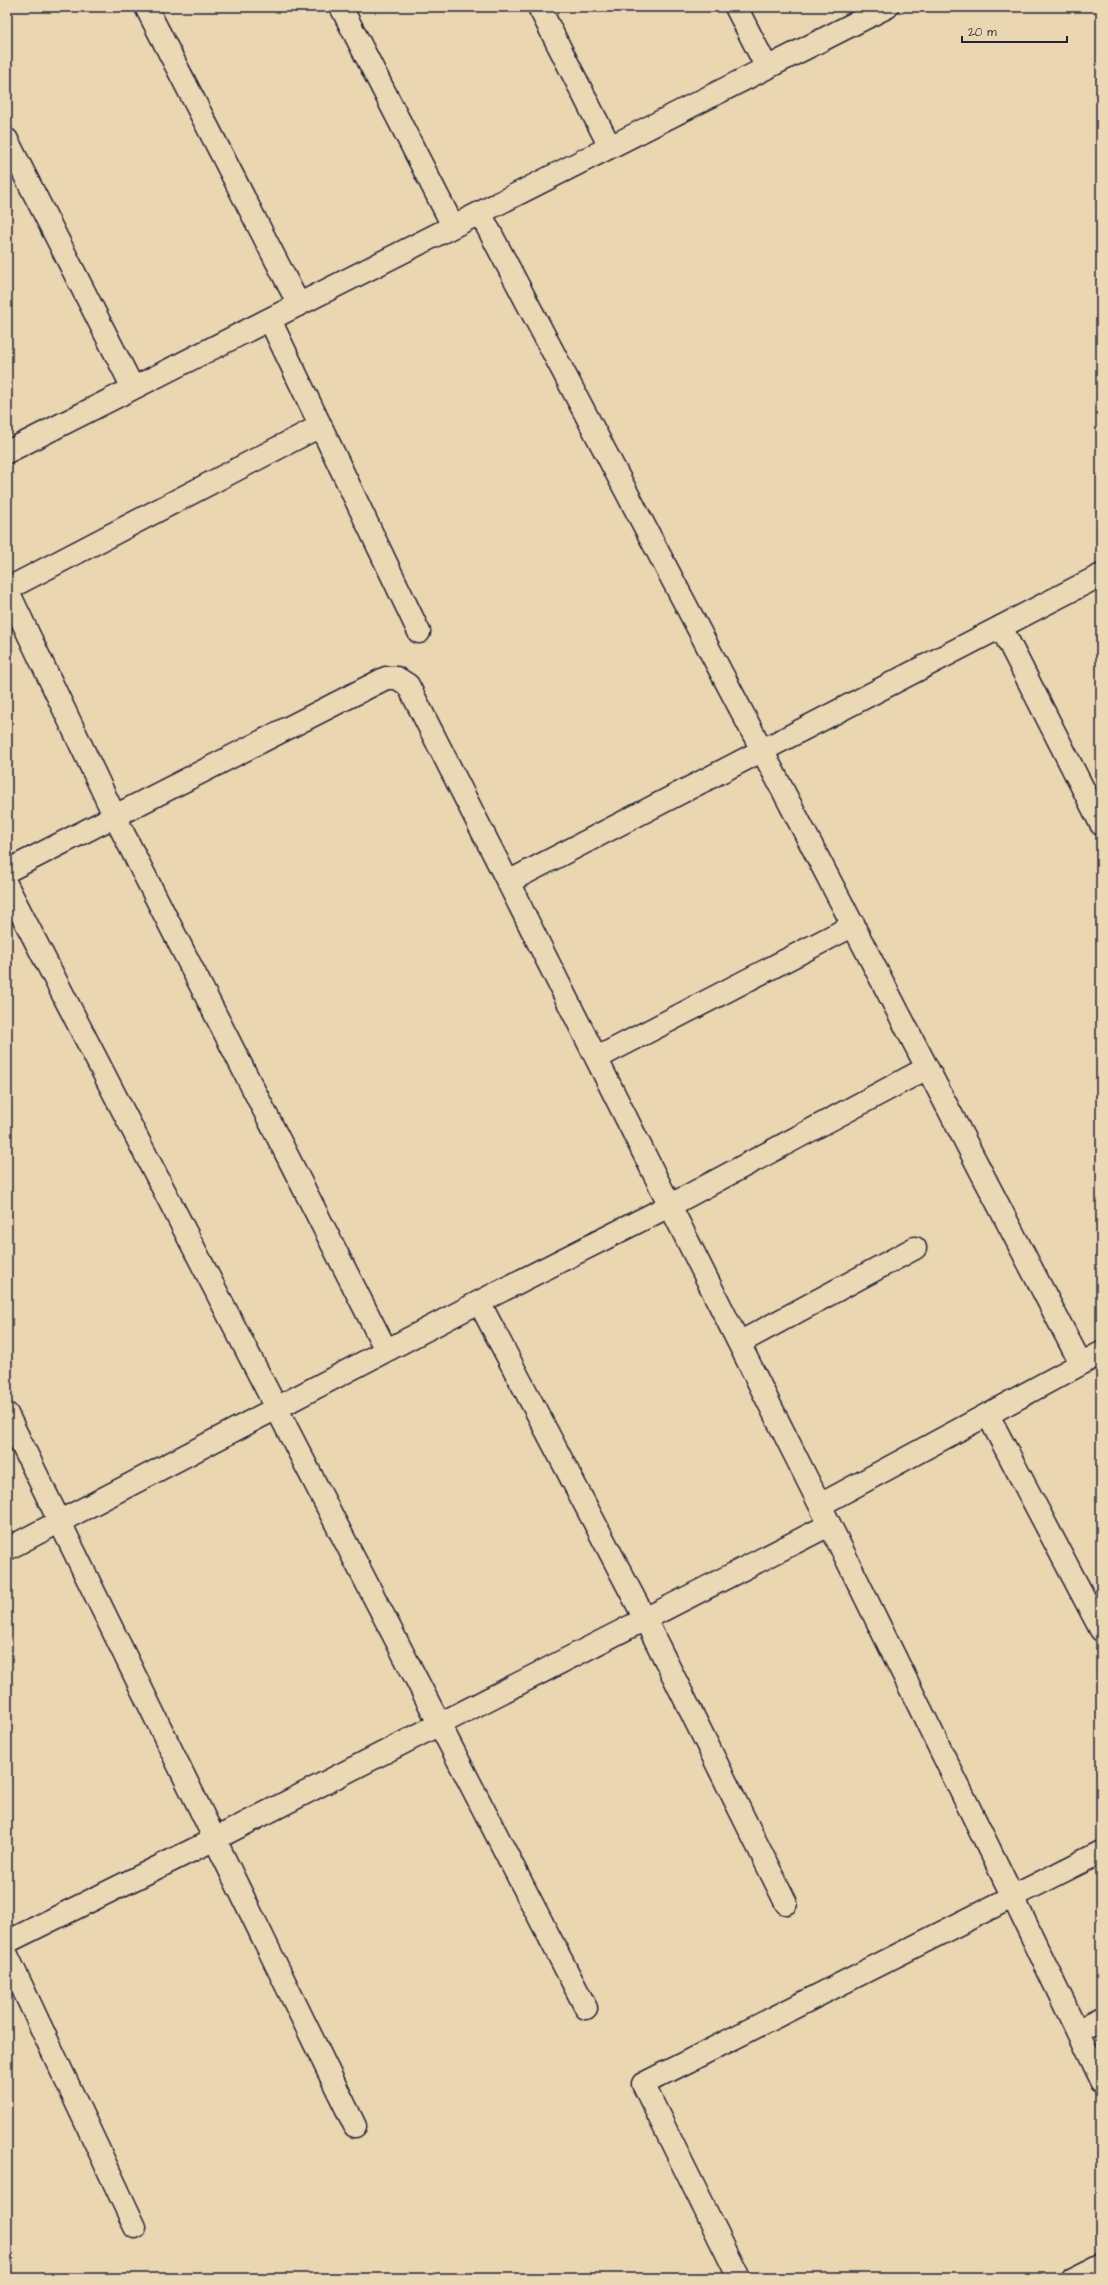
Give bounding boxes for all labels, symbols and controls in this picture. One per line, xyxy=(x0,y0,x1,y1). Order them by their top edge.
scale bar xyxy=(962,18,1067,44)
text: 20 m xyxy=(968,24,997,41)

